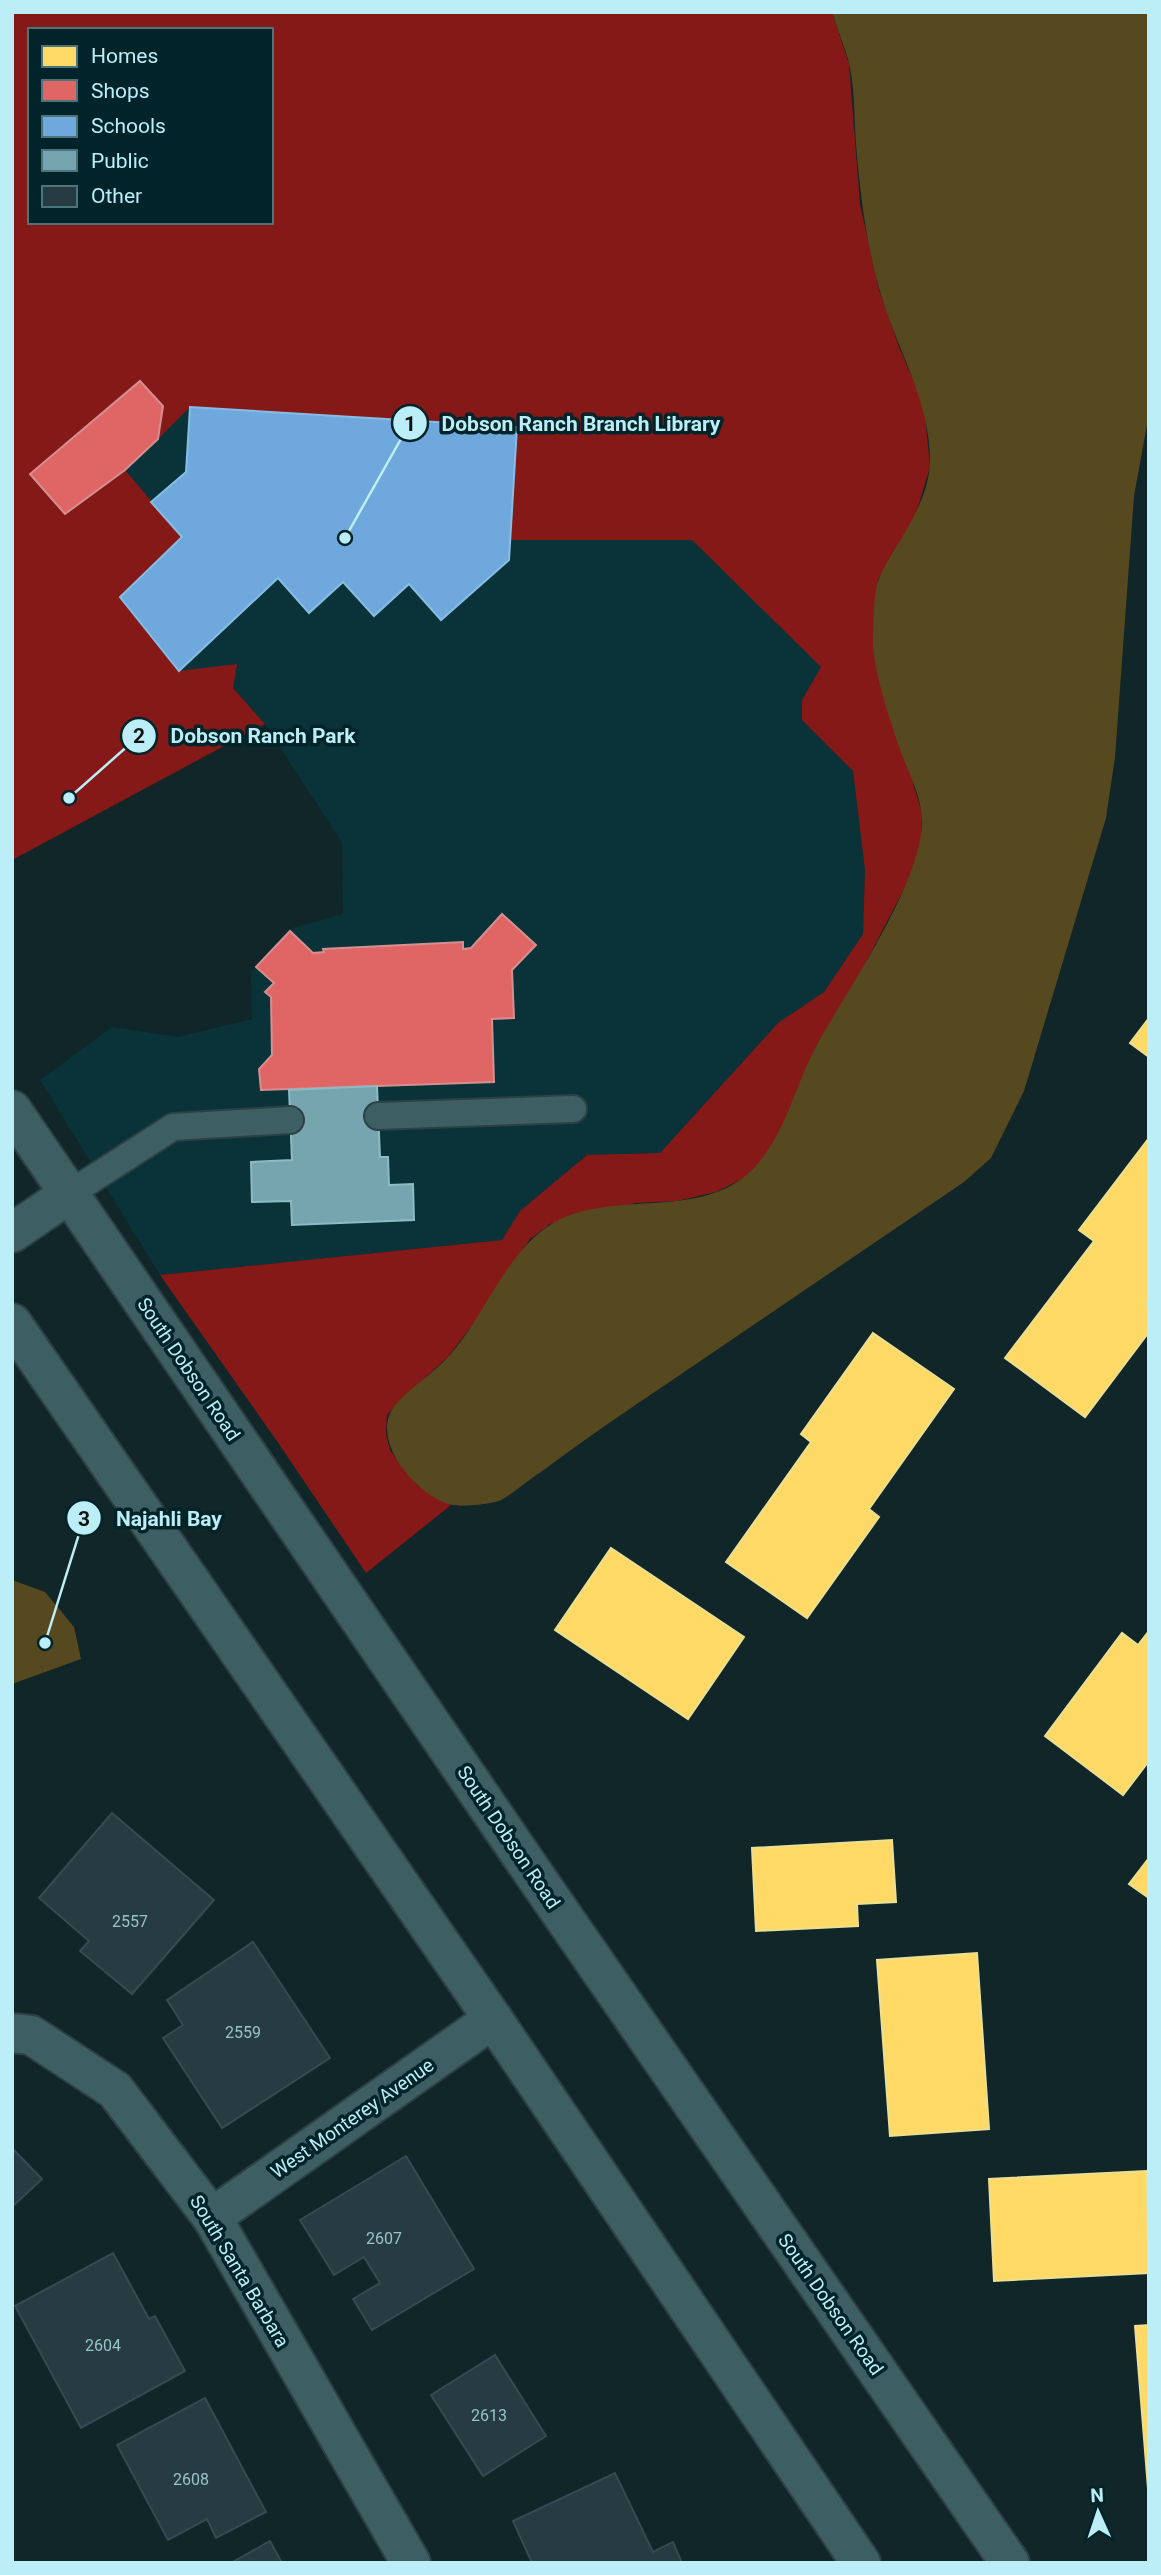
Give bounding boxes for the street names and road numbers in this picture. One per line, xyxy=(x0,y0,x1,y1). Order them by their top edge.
street label: South Dobson Road xyxy=(132,1293,245,1445)
street label: South Dobson Road xyxy=(452,1761,565,1913)
street label: West Monterey Avenue xyxy=(266,2053,438,2183)
street label: South Santa Barbara xyxy=(185,2191,294,2351)
street label: South Dobson Road xyxy=(773,2229,888,2379)

